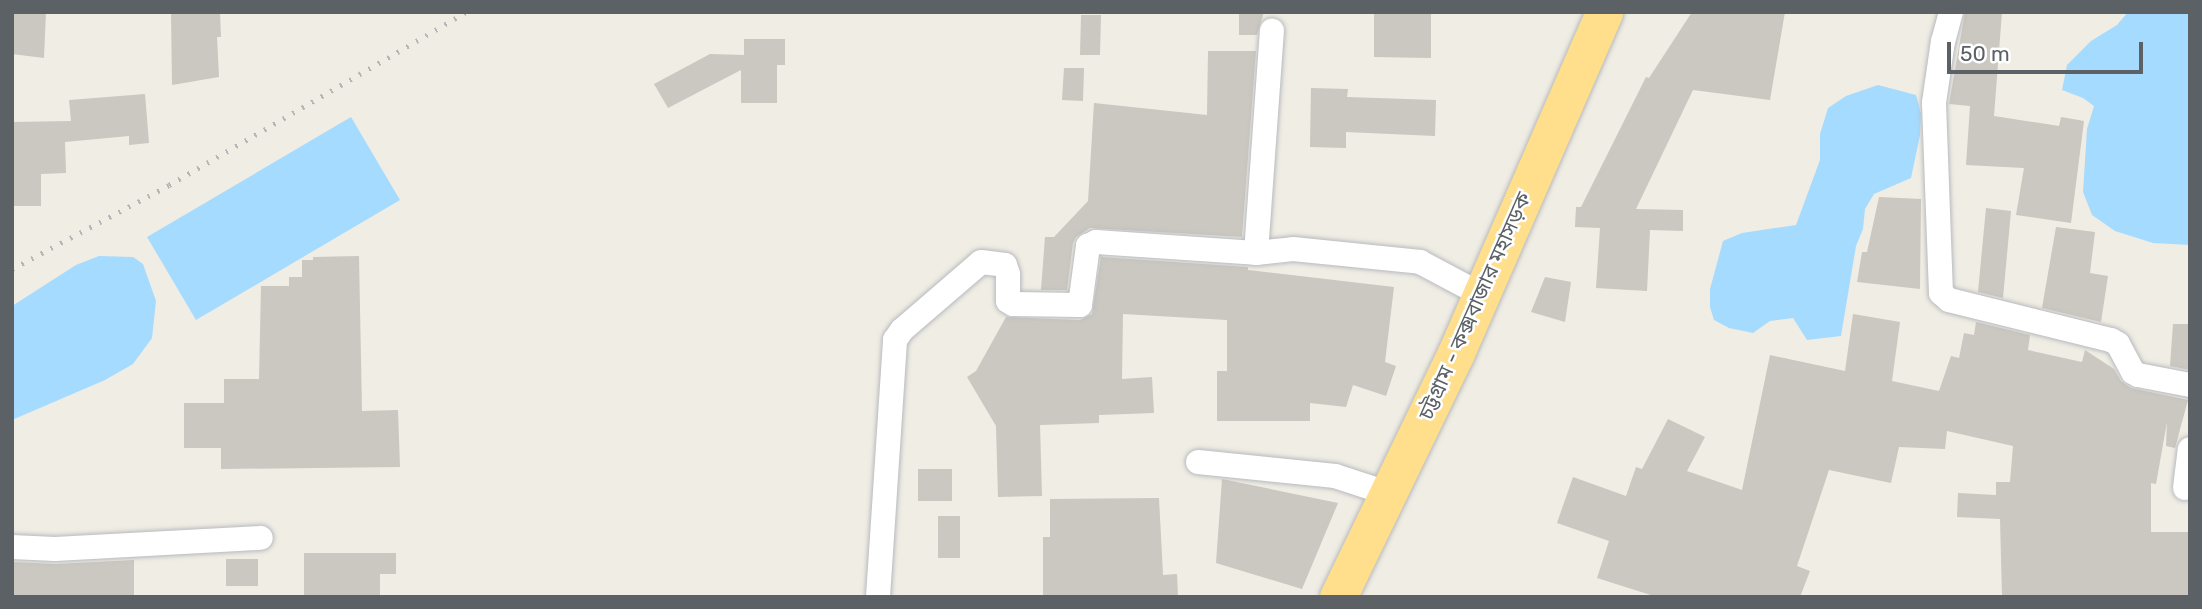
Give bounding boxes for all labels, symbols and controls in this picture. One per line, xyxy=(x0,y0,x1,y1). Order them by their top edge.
scale bar xyxy=(1950,28,2146,72)
text: 50 m xyxy=(1960,41,2010,66)
street label: চট্টগ্রাম - কক্সবাজার মহাসড়ক xyxy=(1413,188,1537,424)

